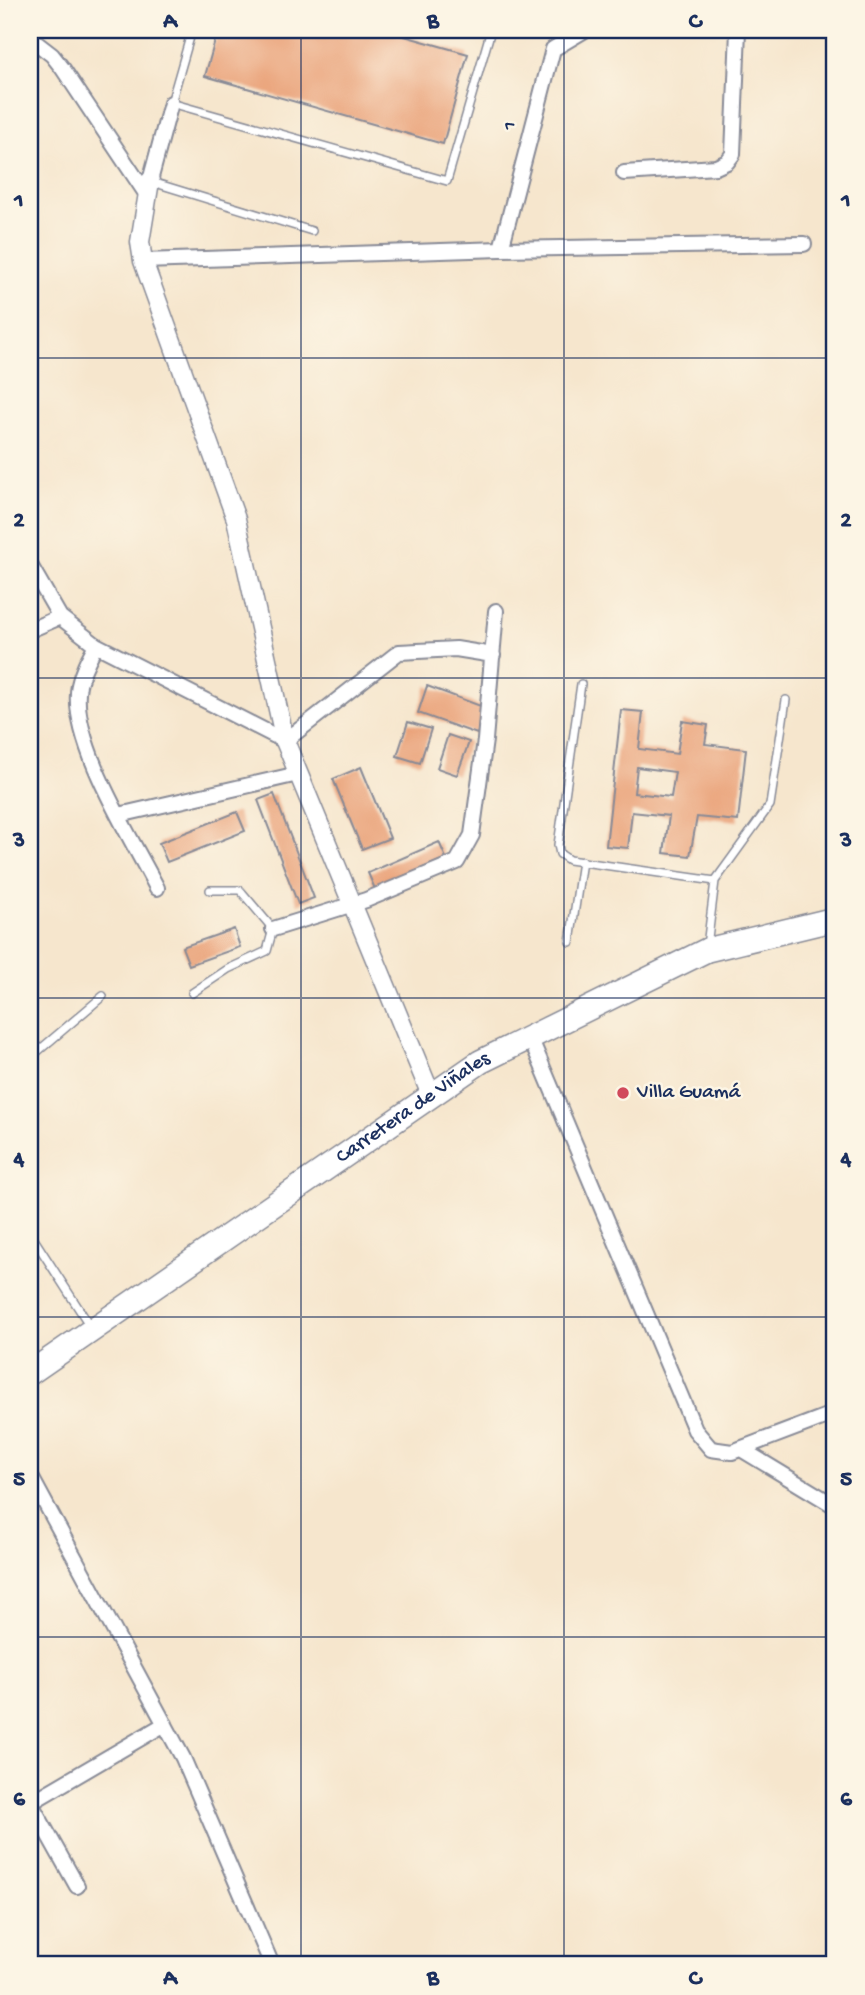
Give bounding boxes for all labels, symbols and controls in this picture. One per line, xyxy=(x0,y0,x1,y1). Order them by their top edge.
text: A xyxy=(162,9,178,36)
text: B xyxy=(426,9,440,36)
text: C xyxy=(689,9,704,36)
street label: 1 xyxy=(498,119,524,134)
text: 1 xyxy=(13,188,24,215)
text: 1 xyxy=(840,188,851,215)
text: 2 xyxy=(13,508,25,535)
text: 2 xyxy=(840,508,852,535)
text: 3 xyxy=(12,828,25,855)
text: 3 xyxy=(839,828,852,855)
street label: Carretera de Viñales xyxy=(332,1046,495,1170)
place label: Villa Guamá xyxy=(636,1081,742,1106)
marker: Villa Guamá xyxy=(615,1085,631,1101)
text: 4 xyxy=(13,1147,25,1174)
text: 4 xyxy=(840,1147,852,1174)
text: 5 xyxy=(13,1467,25,1494)
text: 5 xyxy=(840,1467,852,1494)
text: 6 xyxy=(13,1787,26,1814)
text: 6 xyxy=(840,1787,853,1814)
text: A xyxy=(162,1966,178,1993)
text: B xyxy=(426,1966,440,1993)
text: C xyxy=(689,1966,704,1993)

